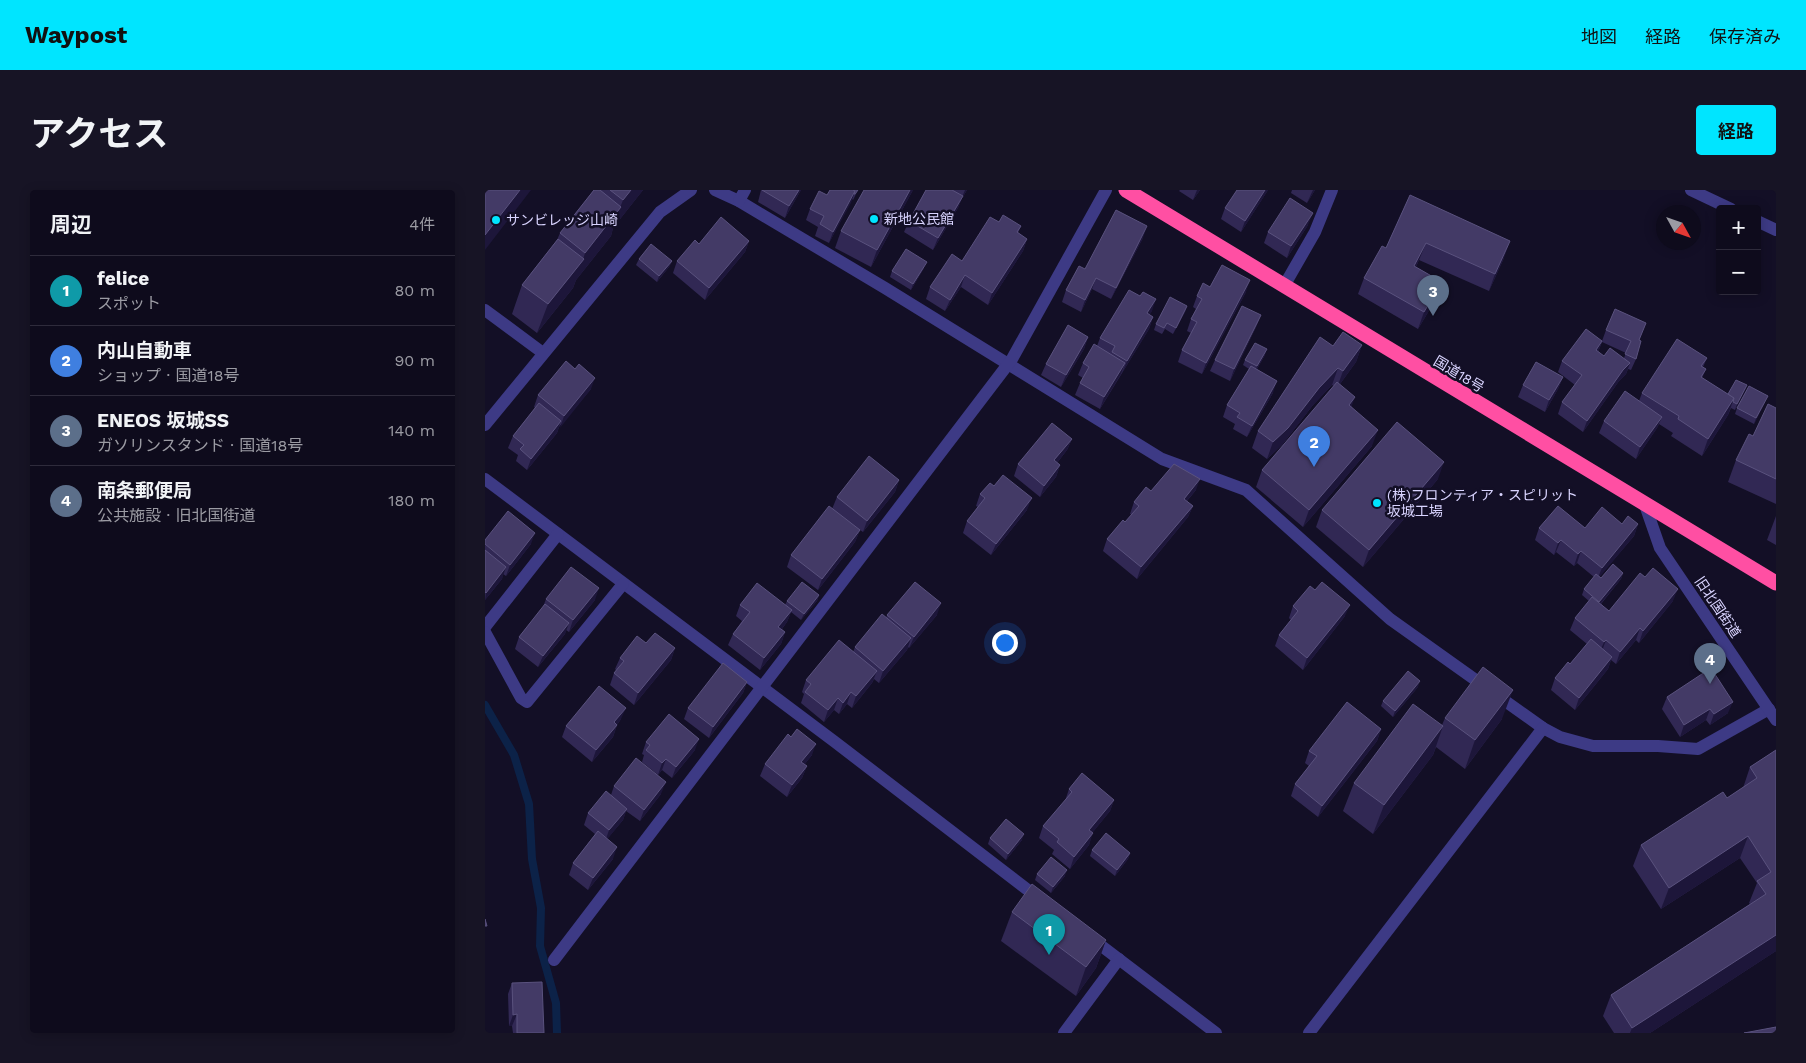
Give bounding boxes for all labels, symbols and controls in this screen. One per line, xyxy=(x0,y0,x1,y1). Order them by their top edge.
text: Waypost xyxy=(25,21,127,49)
text: 地図 xyxy=(1581,26,1617,47)
text: 経路 xyxy=(1645,26,1681,47)
text: 保存済み xyxy=(1709,26,1781,47)
button: 経路 xyxy=(1696,105,1776,155)
text: アクセス xyxy=(30,113,168,155)
north arrow xyxy=(1656,205,1701,250)
map controls xyxy=(1716,205,1761,295)
button: + xyxy=(1716,205,1761,250)
place label: 新地公民館 xyxy=(884,211,954,227)
text: 周辺 xyxy=(50,212,92,237)
place label: サンビレッジ山崎 xyxy=(506,212,618,228)
marker: 新地公民館 xyxy=(868,213,880,225)
marker: サンビレッジ山崎 xyxy=(490,214,502,226)
text: 4件 xyxy=(409,215,435,234)
button: − xyxy=(1716,250,1761,295)
text: felice xyxy=(97,267,149,290)
pin: 3 xyxy=(1417,275,1449,316)
text: 1 xyxy=(63,281,69,300)
text: 80 m xyxy=(394,281,435,300)
text: スポット xyxy=(97,294,161,313)
text: 内山自動車 xyxy=(97,339,192,362)
text: 2 xyxy=(61,351,71,370)
text: 90 m xyxy=(394,351,435,370)
street label: 国道18号 xyxy=(1431,353,1487,395)
text: ショップ · 国道18号 xyxy=(97,366,240,385)
text: ENEOS 坂城SS xyxy=(97,409,229,432)
text: 3 xyxy=(61,421,71,440)
text: 140 m xyxy=(388,421,435,440)
pin: 2 xyxy=(1298,426,1330,467)
text: ガソリンスタンド · 国道18号 xyxy=(97,436,303,455)
text: 南条郵便局 xyxy=(97,479,192,502)
place label: (株)フロンティア・スピリット 坂城工場 xyxy=(1387,487,1578,519)
text: 4 xyxy=(61,491,71,510)
text: 180 m xyxy=(388,491,435,510)
marker: (株)フロンティア・スピリット 坂城工場 xyxy=(1371,497,1383,509)
text: 公共施設 · 旧北国街道 xyxy=(97,506,256,525)
street label: 旧北国街道 xyxy=(1692,574,1744,640)
your location xyxy=(992,630,1018,656)
pin: 4 xyxy=(1694,643,1726,684)
pin: 1 xyxy=(1033,914,1065,955)

